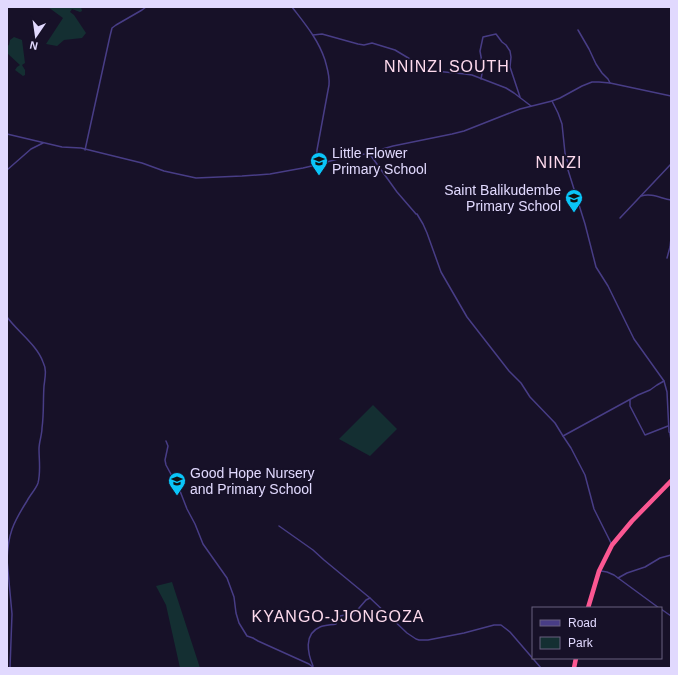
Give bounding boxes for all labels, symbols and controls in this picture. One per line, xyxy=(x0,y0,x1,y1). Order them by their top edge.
north arrow xyxy=(16,16,56,56)
text: N xyxy=(28,39,39,52)
district label: NNINZI SOUTH xyxy=(384,58,510,75)
place label: Little Flower Primary School xyxy=(332,145,427,177)
school or university icon: Little Flower Primary School xyxy=(309,151,329,176)
district label: NINZI xyxy=(536,154,582,171)
place label: Saint Balikudembe Primary School xyxy=(444,182,561,214)
school or university icon: Saint Balikudembe Primary School xyxy=(564,188,584,213)
place label: Good Hope Nursery and Primary School xyxy=(190,465,315,497)
school or university icon: Good Hope Nursery and Primary School xyxy=(167,471,187,496)
legend xyxy=(532,607,662,659)
district label: KYANGO-JJONGOZA xyxy=(252,608,424,625)
text: Road xyxy=(568,616,597,630)
text: Park xyxy=(568,636,594,650)

